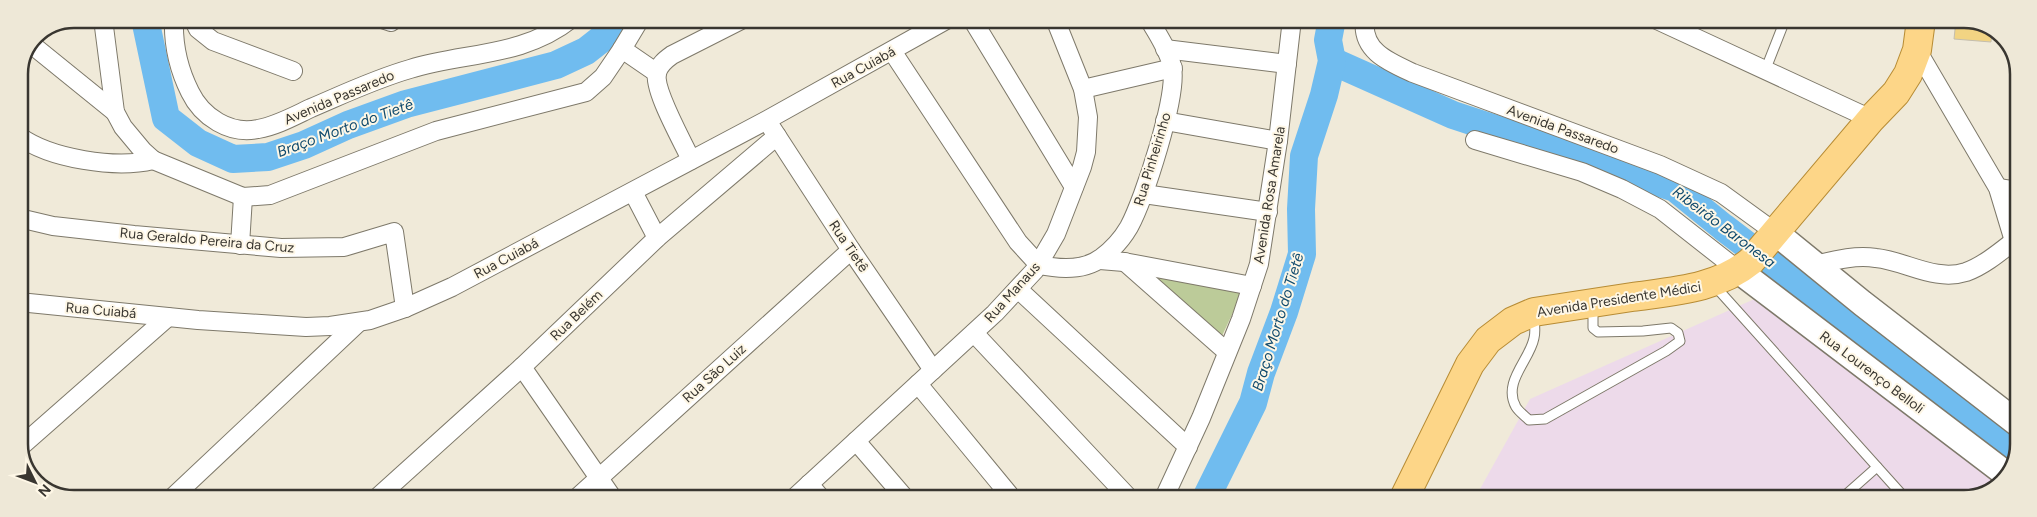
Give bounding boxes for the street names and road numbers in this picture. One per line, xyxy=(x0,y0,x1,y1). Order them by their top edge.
street label: Rua Cuiabá xyxy=(828,43,898,92)
street label: Avenida Passaredo xyxy=(282,67,397,128)
street label: Avenida Passaredo xyxy=(1505,101,1621,158)
street label: Rua Pinheirinho xyxy=(1130,110,1175,208)
street label: Avenida Rosa Amarela xyxy=(1250,125,1289,265)
street label: Rua Tietê xyxy=(825,217,872,276)
street label: Rua Geraldo Pereira da Cruz xyxy=(119,224,295,257)
street label: Rua Cuiabá xyxy=(471,234,541,283)
street label: Rua Manaus xyxy=(981,259,1044,326)
street label: Avenida Presidente Médici xyxy=(1536,278,1702,321)
street label: Rua Belém xyxy=(547,286,606,344)
street label: Rua Cuiabá xyxy=(65,299,137,322)
street label: Rua Lourenço Belloli xyxy=(1816,328,1927,417)
street label: Rua São Luiz xyxy=(679,340,750,406)

